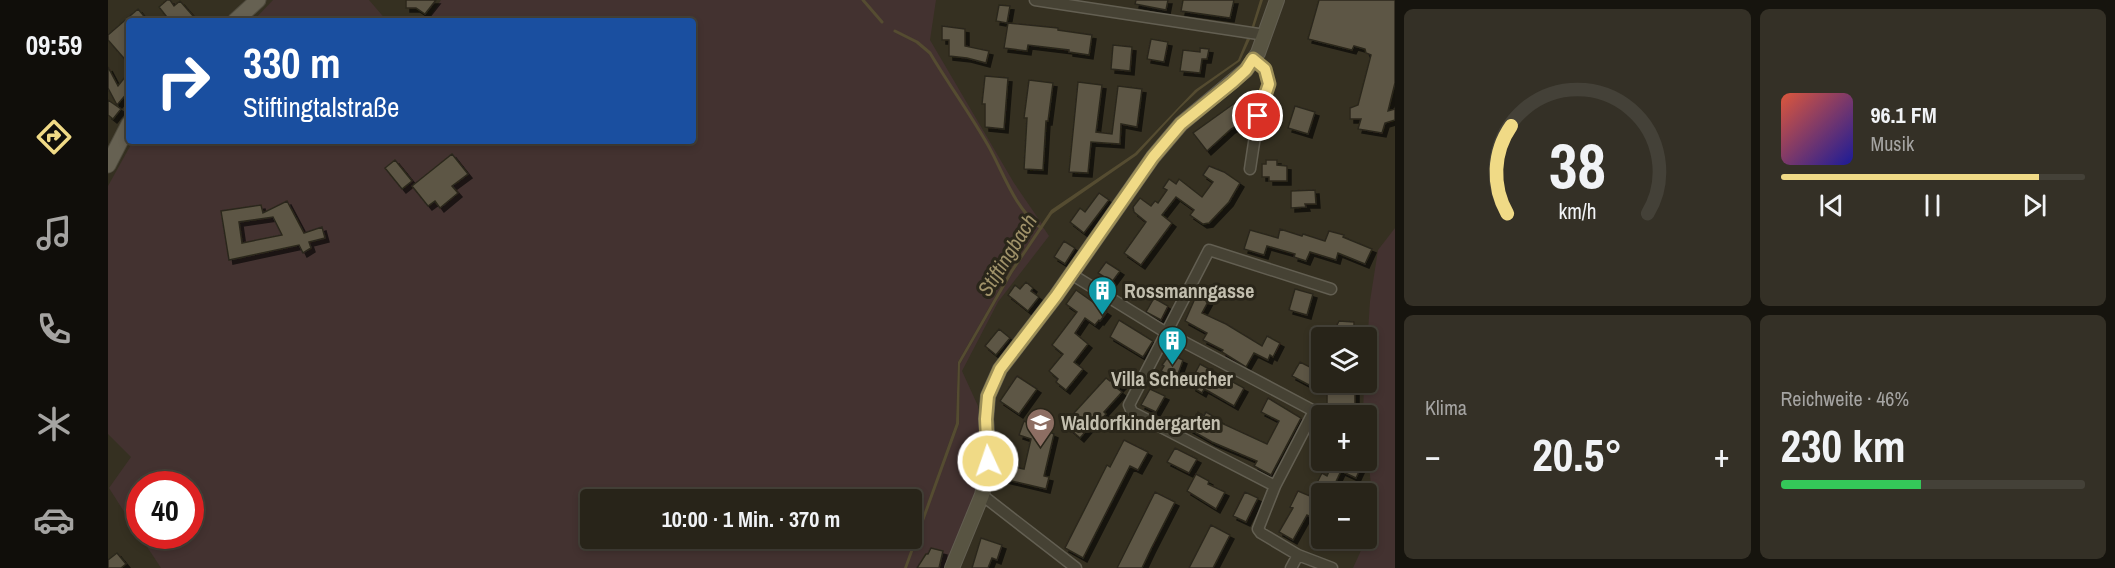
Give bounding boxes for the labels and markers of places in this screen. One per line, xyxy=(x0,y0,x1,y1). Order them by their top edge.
pin xyxy=(1232,90,1283,141)
building icon: Rossmanngasse xyxy=(1087,274,1119,316)
place label: Rossmanngasse xyxy=(1124,277,1254,304)
building icon: Villa Scheucher xyxy=(1156,324,1188,366)
place label: Villa Scheucher xyxy=(1111,365,1234,392)
school or university icon: Waldorfkindergarten xyxy=(1024,406,1056,448)
place label: Waldorfkindergarten xyxy=(1061,409,1221,436)

